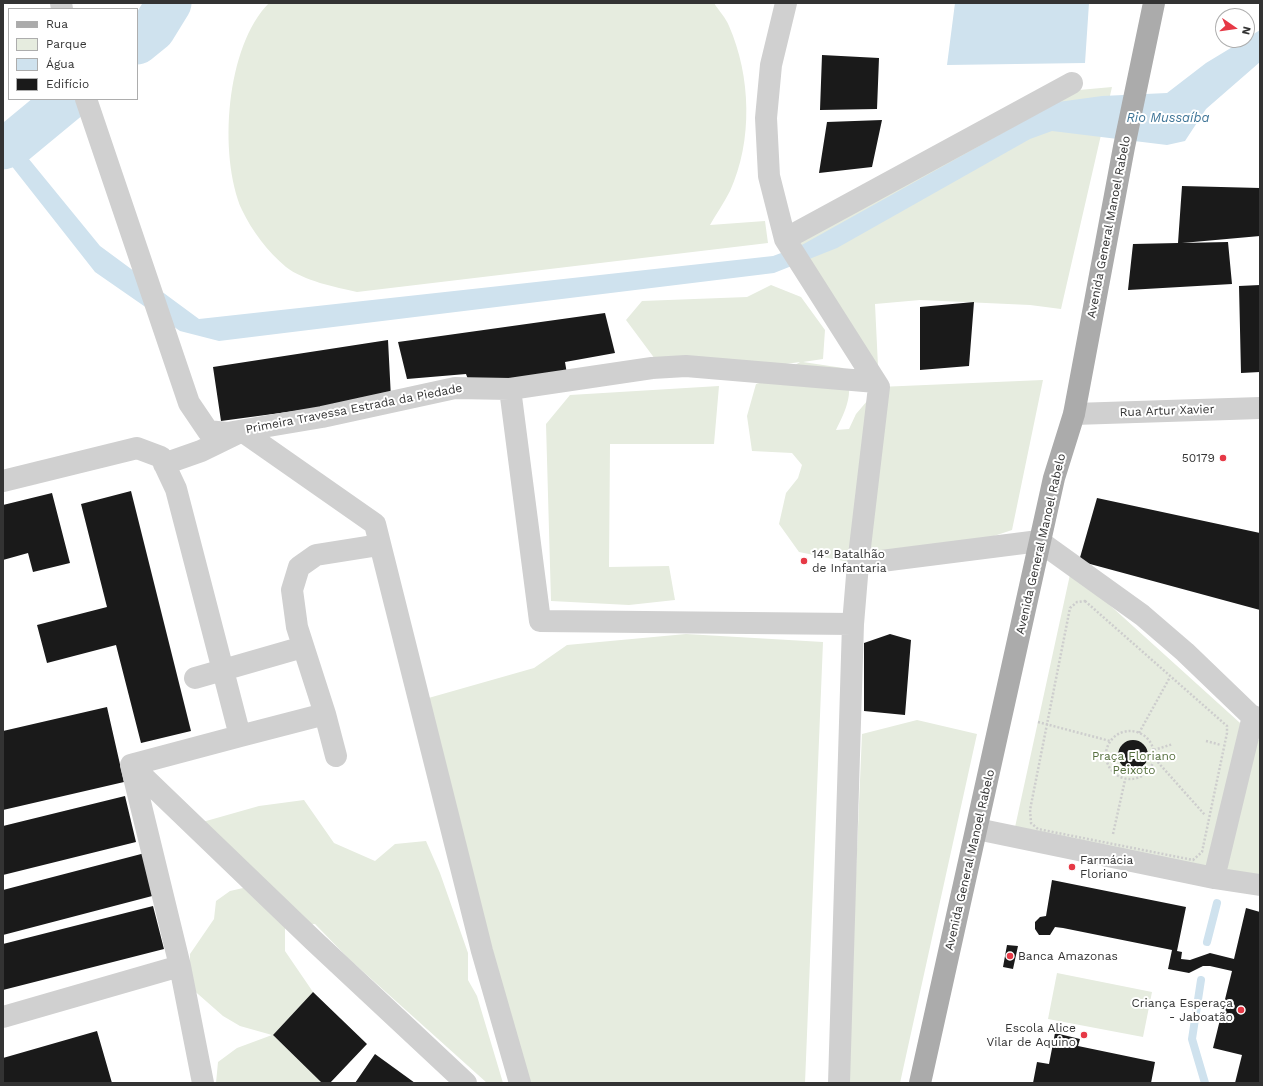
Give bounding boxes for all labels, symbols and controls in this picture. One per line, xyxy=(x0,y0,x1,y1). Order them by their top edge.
legend xyxy=(8,8,138,100)
north arrow xyxy=(1215,8,1255,48)
text: Rua xyxy=(46,17,68,31)
text: N xyxy=(1239,25,1253,36)
text: Parque xyxy=(46,37,87,51)
text: Água xyxy=(46,57,75,71)
text: Edifício xyxy=(46,77,89,91)
water label: Rio Mussaíba xyxy=(1127,110,1209,126)
street label: Avenida General Manoel Rabelo xyxy=(1084,135,1134,319)
street label: Primeira Travessa Estrada da Piedade xyxy=(244,381,464,437)
street label: Rua Artur Xavier xyxy=(1119,402,1215,420)
place label: 50179 xyxy=(1182,451,1215,465)
street label: Avenida General Manoel Rabelo xyxy=(1013,452,1069,636)
marker: 50179 xyxy=(1218,453,1228,463)
place label: 14° Batalhão de Infantaria xyxy=(812,547,887,575)
marker: 14° Batalhão de Infantaria xyxy=(799,556,809,566)
park label: Praça Floriano Peixoto xyxy=(1092,749,1176,777)
street label: Avenida General Manoel Rabelo xyxy=(942,768,998,952)
place label: Farmácia Floriano xyxy=(1080,853,1133,881)
marker: Farmácia Floriano xyxy=(1067,862,1077,872)
place label: Banca Amazonas xyxy=(1018,949,1118,963)
marker: Banca Amazonas xyxy=(1005,951,1015,961)
place label: Criança Esperaça - Jaboatão xyxy=(1131,996,1233,1024)
marker: Criança Esperaça - Jaboatão xyxy=(1236,1005,1246,1015)
place label: Escola Alice Vilar de Aquino xyxy=(986,1021,1076,1049)
marker: Escola Alice Vilar de Aquino xyxy=(1079,1030,1089,1040)

